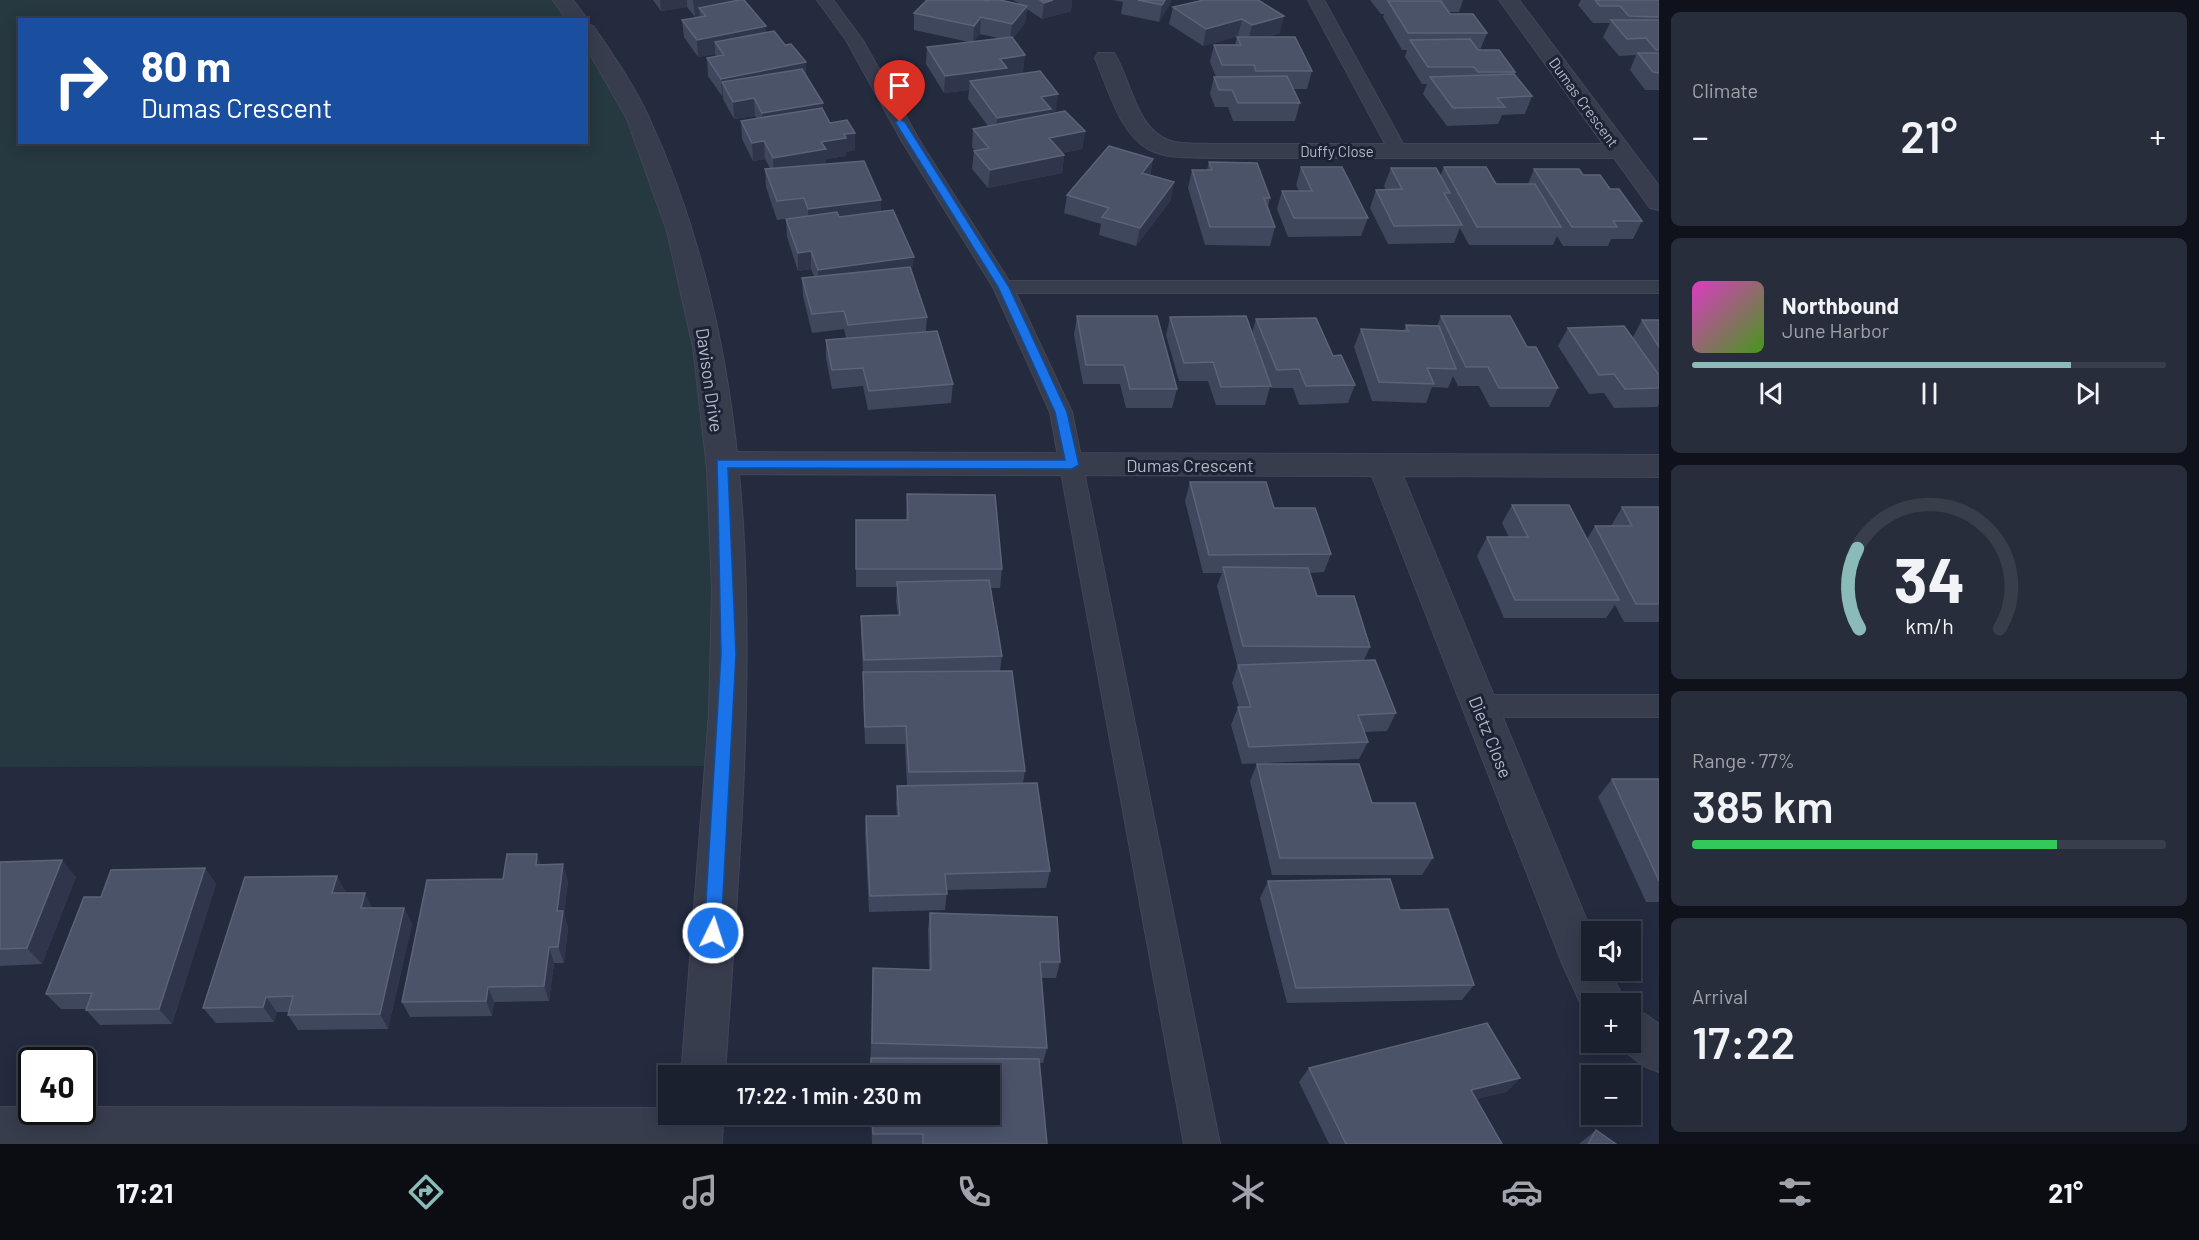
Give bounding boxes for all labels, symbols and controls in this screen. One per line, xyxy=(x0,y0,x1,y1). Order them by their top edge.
text: 80 m xyxy=(141,40,231,90)
icon: right xyxy=(42,42,120,120)
street label: Dumas Crescent xyxy=(1545,54,1623,150)
pin xyxy=(874,60,925,122)
icon: arrive xyxy=(883,69,916,102)
text: Climate xyxy=(1692,78,1758,102)
text: Dumas Crescent xyxy=(141,91,332,123)
text: 21° xyxy=(1900,108,1958,162)
text: − xyxy=(1692,116,1709,156)
text: + xyxy=(2149,116,2166,156)
street label: Duffy Close xyxy=(1300,142,1374,160)
text: Northbound xyxy=(1782,292,1899,318)
text: June Harbor xyxy=(1782,318,1889,342)
street label: Davison Drive xyxy=(692,326,728,434)
icon: previous xyxy=(1755,377,1788,410)
icon: pause xyxy=(1913,377,1946,410)
icon: next xyxy=(2071,377,2104,410)
street label: Dumas Crescent xyxy=(1126,454,1254,476)
text: 34 xyxy=(1893,541,1965,615)
text: km/h xyxy=(1905,613,1953,638)
street label: Dietz Close xyxy=(1465,693,1517,781)
text: Range · 77% xyxy=(1692,748,1795,772)
text: 385 km xyxy=(1692,778,1834,832)
position arrow xyxy=(681,901,745,965)
map controls xyxy=(1581,921,1641,1125)
button: sound xyxy=(1581,921,1641,981)
text: Arrival xyxy=(1692,984,1748,1008)
button: + xyxy=(1581,993,1641,1053)
text: 17:22 xyxy=(1692,1014,1795,1068)
speed limit sign: 40 xyxy=(18,1047,96,1125)
button: − xyxy=(1581,1065,1641,1125)
text: 17:22 · 1 min · 230 m xyxy=(737,1082,921,1108)
icon: directions xyxy=(405,1171,447,1213)
icon: music xyxy=(679,1171,721,1213)
icon: phone xyxy=(953,1171,995,1213)
icon: climate xyxy=(1227,1171,1269,1213)
icon: car xyxy=(1501,1171,1543,1213)
icon: filters xyxy=(1774,1171,1816,1213)
text: 17:21 xyxy=(116,1176,173,1208)
text: 21° xyxy=(2048,1176,2083,1208)

